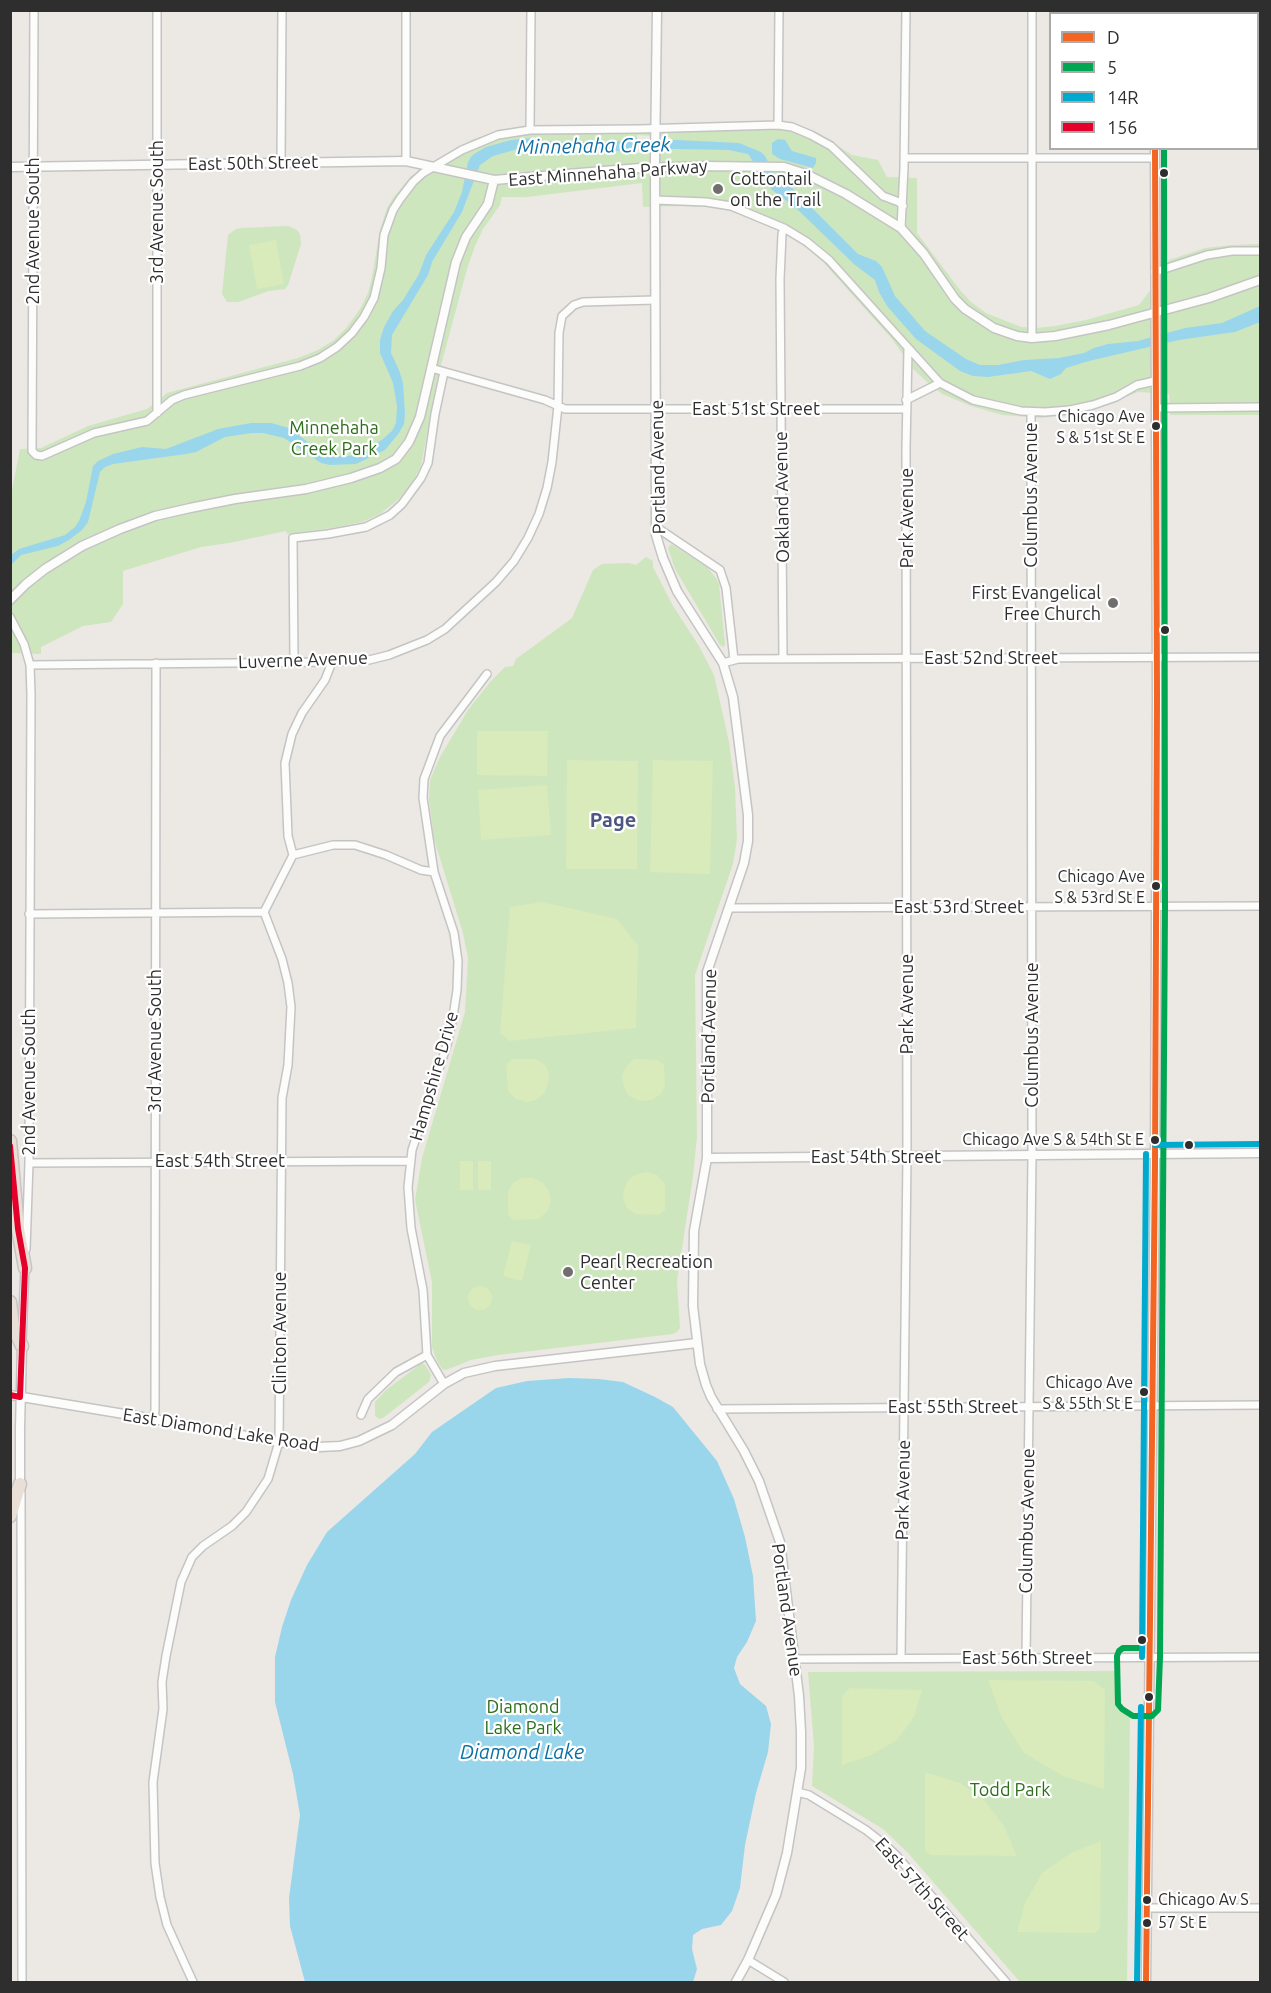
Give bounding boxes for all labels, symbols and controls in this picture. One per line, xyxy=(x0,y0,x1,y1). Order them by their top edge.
legend xyxy=(1049,12,1259,150)
text: D xyxy=(1107,27,1120,47)
text: 5 xyxy=(1107,57,1117,77)
text: 14R xyxy=(1107,87,1139,107)
text: 156 xyxy=(1107,117,1137,137)
water label: Minnehaha Creek xyxy=(517,133,671,159)
street label: 3rd Avenue South xyxy=(146,140,168,284)
street label: East 50th Street xyxy=(188,151,318,175)
street label: East Minnehaha Parkway xyxy=(508,155,708,191)
street label: 2nd Avenue South xyxy=(22,157,44,305)
unlabelled marker xyxy=(1158,167,1170,179)
place label: Cottontail on the Trail xyxy=(730,168,821,210)
marker: Cottontail on the Trail xyxy=(711,182,725,196)
street label: East 51st Street xyxy=(692,398,820,420)
street label: Portland Avenue xyxy=(646,400,670,534)
place label: Chicago Ave S & 51st St E xyxy=(1057,407,1145,445)
park label: Minnehaha Creek Park xyxy=(289,417,379,460)
marker: Chicago Ave S & 51st St E xyxy=(1150,420,1162,432)
street label: Columbus Avenue xyxy=(1020,422,1042,568)
street label: Oakland Avenue xyxy=(770,431,794,563)
street label: Park Avenue xyxy=(896,468,918,568)
place label: First Evangelical Free Church xyxy=(971,582,1101,624)
marker: First Evangelical Free Church xyxy=(1106,596,1120,610)
unlabelled marker xyxy=(1159,624,1171,636)
street label: Luverne Avenue xyxy=(238,647,368,673)
street label: East 52nd Street xyxy=(924,647,1058,669)
district label: Page xyxy=(590,808,636,832)
place label: Chicago Ave S & 53rd St E xyxy=(1054,867,1145,905)
marker: Chicago Ave S & 53rd St E xyxy=(1150,880,1162,892)
street label: East 53rd Street xyxy=(894,896,1024,918)
street label: Park Avenue xyxy=(896,954,918,1054)
street label: Columbus Avenue xyxy=(1021,962,1043,1108)
street label: 3rd Avenue South xyxy=(144,969,166,1113)
street label: Portland Avenue xyxy=(697,969,721,1103)
street label: 2nd Avenue South xyxy=(18,1008,40,1156)
street label: Hampshire Drive xyxy=(405,1009,463,1143)
place label: Chicago Ave S & 54th St E xyxy=(962,1130,1144,1150)
marker: Chicago Ave S & 54th St E xyxy=(1149,1134,1161,1146)
unlabelled marker xyxy=(1183,1139,1195,1151)
street label: East 54th Street xyxy=(811,1146,941,1168)
street label: East 54th Street xyxy=(155,1150,285,1172)
place label: Pearl Recreation Center xyxy=(580,1251,713,1294)
marker: Pearl Recreation Center xyxy=(561,1265,575,1279)
street label: Clinton Avenue xyxy=(269,1271,291,1395)
place label: Chicago Ave S & 55th St E xyxy=(1042,1373,1133,1411)
marker: Chicago Ave S & 55th St E xyxy=(1138,1386,1150,1398)
street label: East 55th Street xyxy=(888,1396,1018,1418)
street label: East Diamond Lake Road xyxy=(121,1404,321,1456)
street label: Park Avenue xyxy=(891,1440,915,1540)
street label: Columbus Avenue xyxy=(1015,1448,1039,1594)
street label: Portland Avenue xyxy=(767,1542,807,1678)
unlabelled marker xyxy=(1136,1634,1148,1646)
street label: East 56th Street xyxy=(962,1647,1092,1669)
unlabelled marker xyxy=(1143,1691,1155,1703)
park label: Diamond Lake Park xyxy=(484,1696,562,1738)
water label: Diamond Lake xyxy=(460,1740,584,1764)
park label: Todd Park xyxy=(970,1779,1050,1801)
street label: East 57th Street xyxy=(870,1833,974,1945)
place label: Chicago Av S xyxy=(1158,1890,1249,1910)
marker: Chicago Av S xyxy=(1141,1894,1153,1906)
place label: 57 St E xyxy=(1158,1913,1207,1933)
marker: 57 St E xyxy=(1141,1917,1153,1929)

